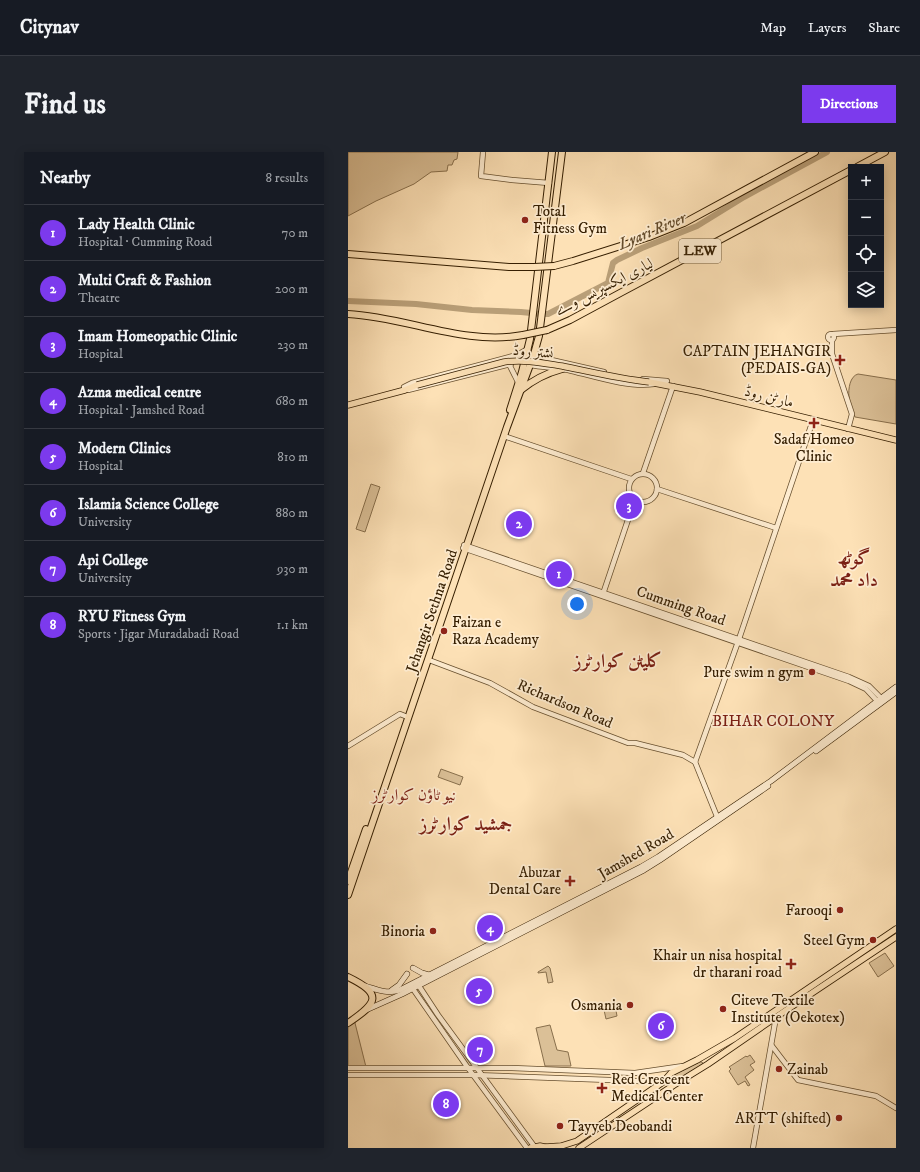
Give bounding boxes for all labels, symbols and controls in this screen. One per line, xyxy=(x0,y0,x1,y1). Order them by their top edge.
text: Citynav xyxy=(20,16,79,39)
text: Map xyxy=(760,19,786,37)
text: Layers xyxy=(808,19,846,37)
text: Share xyxy=(868,19,900,37)
button: Directions xyxy=(802,85,896,123)
text: Find us xyxy=(24,87,106,122)
map controls xyxy=(848,164,884,308)
button: + xyxy=(848,164,884,200)
text: Nearby xyxy=(40,167,90,189)
text: 8 results xyxy=(266,170,308,186)
button: − xyxy=(848,200,884,236)
place label: Total Fitness Gym xyxy=(533,202,607,238)
water label: Lyari River xyxy=(614,207,690,255)
text: Lady Health Clinic xyxy=(78,215,195,234)
marker: Total Fitness Gym xyxy=(520,215,530,225)
text: 1 xyxy=(51,225,55,241)
text: 70 m xyxy=(282,225,308,241)
text: Hospital · Cumming Road xyxy=(78,234,212,250)
button: locate xyxy=(848,236,884,272)
road number: LEW xyxy=(679,239,721,263)
street label: لیاری ایکسپریس وے xyxy=(552,254,656,320)
text: Multi Craft & Fashion xyxy=(78,271,211,290)
button: layers xyxy=(848,272,884,308)
text: 2 xyxy=(50,281,56,297)
text: 200 m xyxy=(275,281,308,297)
text: Theatre xyxy=(78,290,120,306)
text: Imam Homeopathic Clinic xyxy=(78,327,237,346)
text: 3 xyxy=(51,337,55,353)
text: 230 m xyxy=(277,337,308,353)
street label: نشتر روڈ xyxy=(512,341,554,363)
place label: CAPTAIN JEHANGIR (PEDAIS-GA) xyxy=(683,342,831,378)
text: Hospital xyxy=(78,346,123,362)
marker: CAPTAIN JEHANGIR (PEDAIS-GA) xyxy=(834,354,846,366)
street label: مارٹن روڈ xyxy=(742,382,796,412)
text: Azma medical centre xyxy=(78,383,201,402)
text: 4 xyxy=(49,393,57,409)
text: 680 m xyxy=(275,393,308,409)
text: Hospital · Jamshed Road xyxy=(78,402,204,418)
marker: Sadaf Homeo Clinic xyxy=(808,417,820,429)
place label: Sadaf Homeo Clinic xyxy=(774,430,854,466)
text: Modern Clinics xyxy=(78,439,171,458)
text: 5 xyxy=(50,449,56,465)
text: 810 m xyxy=(277,449,308,465)
text: Hospital xyxy=(78,458,123,474)
pin: 3 xyxy=(616,491,642,521)
text: Islamia Science College xyxy=(78,495,219,514)
text: 6 xyxy=(50,505,56,521)
text: 880 m xyxy=(275,505,308,521)
pin: 2 xyxy=(506,509,532,539)
text: University xyxy=(78,514,132,530)
street label: Jehangir Sethna Road xyxy=(401,546,462,677)
district label: گوٹھ داد محمد xyxy=(830,547,878,592)
text: Api College xyxy=(78,551,148,570)
pin: 1 xyxy=(546,559,572,589)
text: 7 xyxy=(50,561,56,577)
text: 930 m xyxy=(277,561,308,577)
text: University xyxy=(78,570,132,586)
street label: Cumming Road xyxy=(634,582,729,630)
your location xyxy=(567,594,587,614)
text: RYU Fitness Gym xyxy=(78,607,186,626)
place label: Faizan e Raza Academy xyxy=(452,613,540,649)
text: 8 xyxy=(50,617,56,633)
text: 1.1 km xyxy=(276,617,308,633)
text: Sports · Jigar Muradabadi Road xyxy=(78,626,239,642)
marker: Faizan e Raza Academy xyxy=(439,626,449,636)
district label: کلیٹن کوارٹرز xyxy=(572,650,662,673)
place label: Pure swim n gym xyxy=(703,663,804,682)
marker: Pure swim n gym xyxy=(807,667,817,677)
street label: Richardson Road xyxy=(514,675,616,733)
district label: BIHAR COLONY xyxy=(712,711,835,731)
district label: نیو ٹاؤن کوارٹرز xyxy=(370,785,456,805)
district label: جمشید کوارٹرز xyxy=(418,813,512,836)
street label: Jamshed Road xyxy=(593,824,678,884)
place label: Abuzar Dental Care xyxy=(489,863,561,899)
marker: Abuzar Dental Care xyxy=(564,875,576,887)
place label: Farooqi xyxy=(785,901,832,920)
marker: Farooqi xyxy=(835,905,845,915)
pin: 4 xyxy=(477,913,503,943)
place label: Binoria xyxy=(381,922,426,941)
marker: Binoria xyxy=(428,926,438,936)
place label: Steel Gym xyxy=(803,931,865,950)
marker: Steel Gym xyxy=(868,935,878,945)
place label: Khair un nisa hospital dr tharani road xyxy=(653,946,783,982)
marker: Khair un nisa hospital dr tharani road xyxy=(785,958,797,970)
pin: 5 xyxy=(466,976,492,1006)
place label: Citeve Textile Institute (Oekotex) xyxy=(731,991,845,1027)
place label: Osmania xyxy=(571,996,623,1015)
marker: Osmania xyxy=(625,1000,635,1010)
marker: Citeve Textile Institute (Oekotex) xyxy=(718,1004,728,1014)
pin: 6 xyxy=(648,1011,674,1041)
pin: 7 xyxy=(467,1035,493,1065)
place label: Zainab xyxy=(787,1060,828,1079)
marker: Zainab xyxy=(774,1064,784,1074)
place label: Red Crescent Medical Center xyxy=(611,1070,704,1106)
marker: Red Crescent Medical Center xyxy=(596,1082,608,1094)
pin: 8 xyxy=(433,1089,459,1119)
place label: ARTT (shifted) xyxy=(735,1109,831,1128)
marker: ARTT (shifted) xyxy=(834,1113,844,1123)
place label: Tayyeb Deobandi xyxy=(568,1117,672,1136)
marker: Tayyeb Deobandi xyxy=(555,1121,565,1131)

